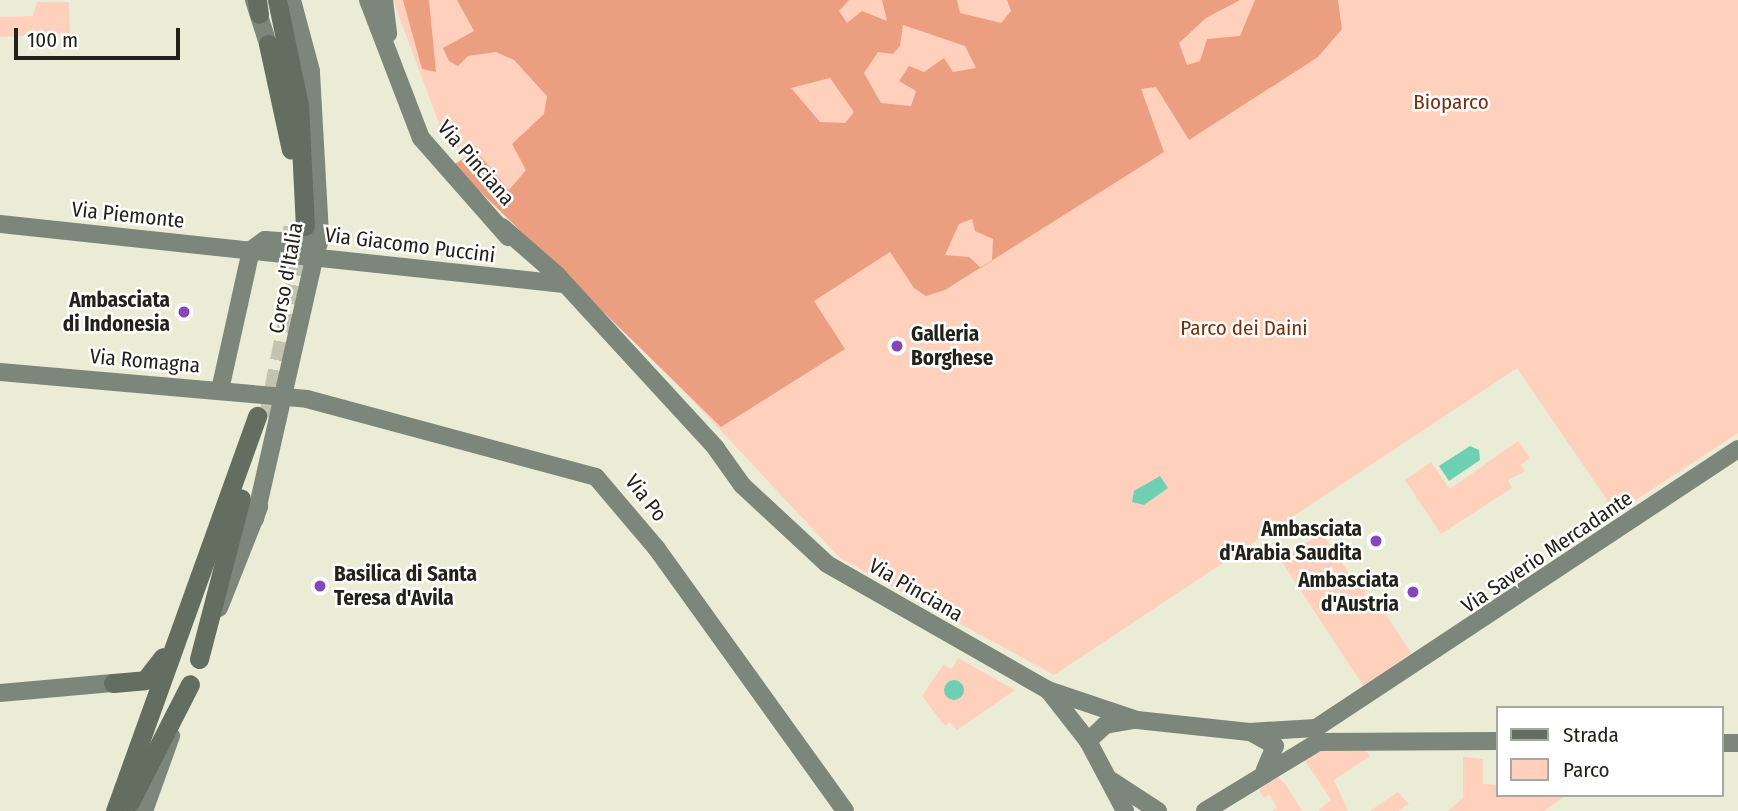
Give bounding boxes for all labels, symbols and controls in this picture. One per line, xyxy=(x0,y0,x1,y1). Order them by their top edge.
scale bar xyxy=(18,14,184,58)
text: 100 m xyxy=(27,27,78,53)
park label: Bioparco xyxy=(1413,89,1489,115)
street label: Via Pinciana xyxy=(432,115,520,211)
street label: Via Piemonte xyxy=(70,197,186,233)
street label: Corso d'Italia xyxy=(264,221,308,335)
street label: Via Giacomo Puccini xyxy=(323,222,497,268)
place label: Ambasciata di Indonesia xyxy=(63,287,170,337)
marker: Ambasciata di Indonesia xyxy=(176,304,192,320)
park label: Parco dei Daini xyxy=(1180,315,1308,341)
place label: Galleria Borghese xyxy=(911,321,993,371)
marker: Galleria Borghese xyxy=(889,338,905,354)
street label: Via Romagna xyxy=(89,344,201,378)
street label: Via Po xyxy=(620,470,672,526)
street label: Via Saverio Mercadante xyxy=(1457,485,1637,619)
place label: Ambasciata d'Arabia Saudita xyxy=(1219,516,1362,566)
marker: Ambasciata d'Arabia Saudita xyxy=(1368,533,1384,549)
street label: Via Pinciana xyxy=(864,553,968,627)
place label: Basilica di Santa Teresa d'Avila xyxy=(334,561,477,611)
place label: Ambasciata d'Austria xyxy=(1298,567,1399,617)
marker: Basilica di Santa Teresa d'Avila xyxy=(312,578,328,594)
marker: Ambasciata d'Austria xyxy=(1405,584,1421,600)
legend xyxy=(1496,706,1724,797)
text: Strada xyxy=(1563,722,1619,748)
text: Parco xyxy=(1563,757,1610,783)

